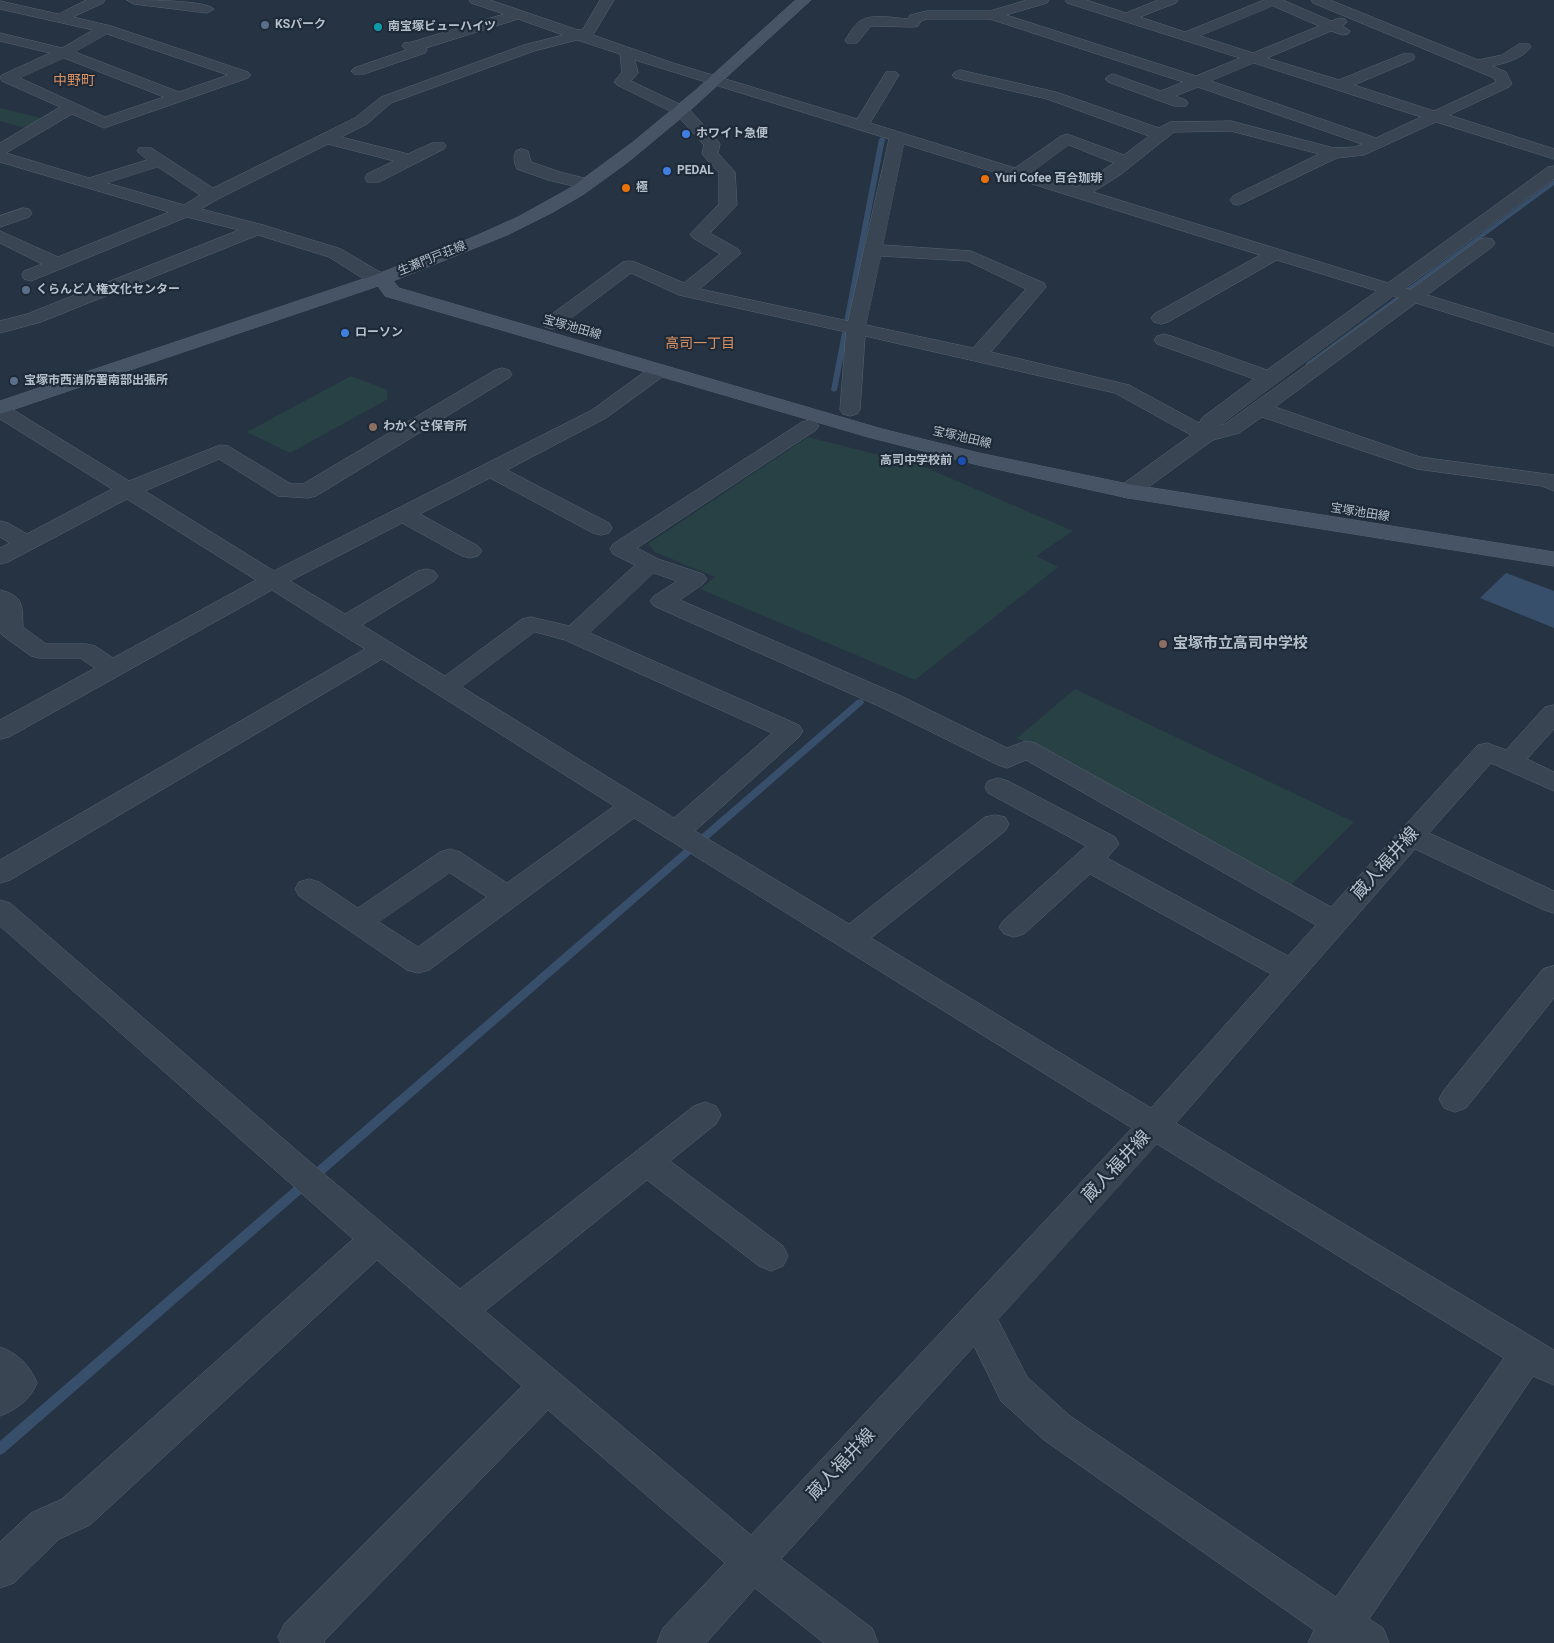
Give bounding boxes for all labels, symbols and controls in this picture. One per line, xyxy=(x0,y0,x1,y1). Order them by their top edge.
place label: KSパーク xyxy=(275,18,326,32)
marker: KSパーク xyxy=(259,19,271,31)
place label: 南宝塚ビューハイツ xyxy=(388,20,496,34)
marker: 南宝塚ビューハイツ xyxy=(372,21,384,33)
district label: 中野町 xyxy=(53,73,95,89)
place label: ホワイト急便 xyxy=(696,127,768,141)
marker: ホワイト急便 xyxy=(680,128,692,140)
place label: PEDAL xyxy=(677,164,714,178)
marker: PEDAL xyxy=(661,165,673,177)
place label: Yuri Cofee 百合珈琲 xyxy=(995,172,1102,186)
marker: Yuri Cofee 百合珈琲 xyxy=(979,173,991,185)
place label: 極 xyxy=(636,181,648,195)
marker: 極 xyxy=(620,182,632,194)
street label: 生瀬門戸荘線 xyxy=(396,239,468,279)
place label: くらんど人権文化センター xyxy=(36,283,180,297)
marker: くらんど人権文化センター xyxy=(20,284,32,296)
street label: 宝塚池田線 xyxy=(541,313,603,343)
place label: ローソン xyxy=(355,326,403,340)
marker: ローソン xyxy=(339,327,351,339)
district label: 高司一丁目 xyxy=(665,336,735,352)
place label: 宝塚市西消防署南部出張所 xyxy=(24,374,168,388)
marker: 宝塚市西消防署南部出張所 xyxy=(8,375,20,387)
place label: わかくさ保育所 xyxy=(383,420,467,434)
marker: わかくさ保育所 xyxy=(367,421,379,433)
street label: 宝塚池田線 xyxy=(931,424,993,452)
place label: 高司中学校前 xyxy=(880,454,952,468)
marker: 高司中学校前 xyxy=(956,455,968,467)
street label: 宝塚池田線 xyxy=(1329,501,1391,525)
place label: 宝塚市立高司中学校 xyxy=(1173,635,1308,653)
marker: 宝塚市立高司中学校 xyxy=(1157,638,1169,650)
street label: 蔵人福井線 xyxy=(1348,823,1424,905)
street label: 蔵人福井線 xyxy=(1078,1127,1156,1207)
street label: 蔵人福井線 xyxy=(803,1425,881,1505)

